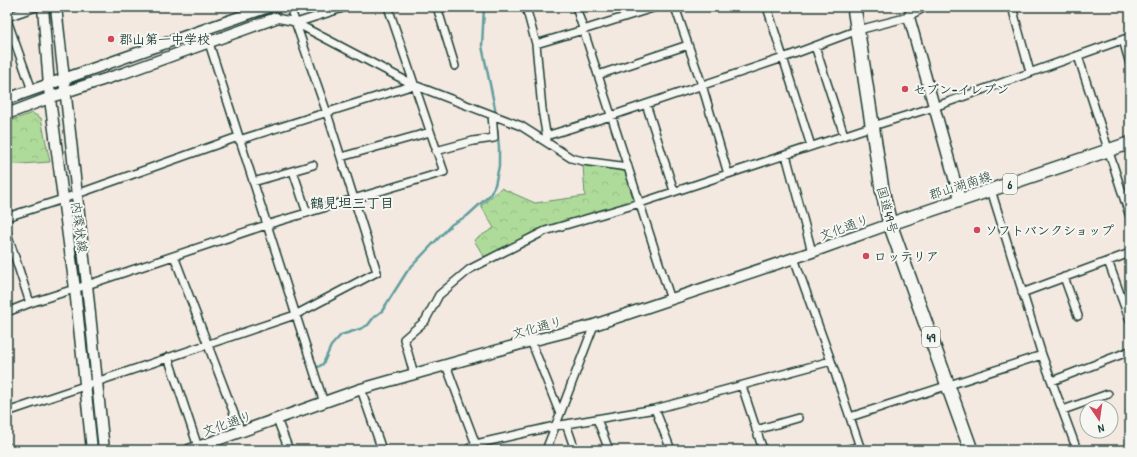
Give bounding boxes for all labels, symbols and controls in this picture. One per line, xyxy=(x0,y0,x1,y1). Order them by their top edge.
place label: 郡山第一中学校 xyxy=(119,30,210,48)
marker: 郡山第一中学校 xyxy=(106,34,116,44)
place label: セブン-イレブン xyxy=(913,80,1009,98)
marker: セブン-イレブン xyxy=(900,84,910,94)
street label: 郡山湖南線 xyxy=(926,166,995,204)
road number: 6 xyxy=(1003,174,1017,194)
street label: 国道49号 xyxy=(873,184,903,236)
district label: 鶴見坦三丁目 xyxy=(310,193,394,212)
street label: 内環状線 xyxy=(67,200,93,255)
street label: 文化通り xyxy=(816,210,872,244)
place label: ソフトバンクショップ xyxy=(985,221,1114,239)
marker: ソフトバンクショップ xyxy=(972,225,982,235)
place label: ロッテリア xyxy=(874,247,939,265)
marker: ロッテリア xyxy=(861,251,871,261)
street label: 文化通り xyxy=(510,312,564,342)
road number: 49 xyxy=(922,327,940,347)
north arrow xyxy=(1079,399,1119,439)
street label: 文化通り xyxy=(199,406,255,440)
text: N xyxy=(1097,421,1106,436)

